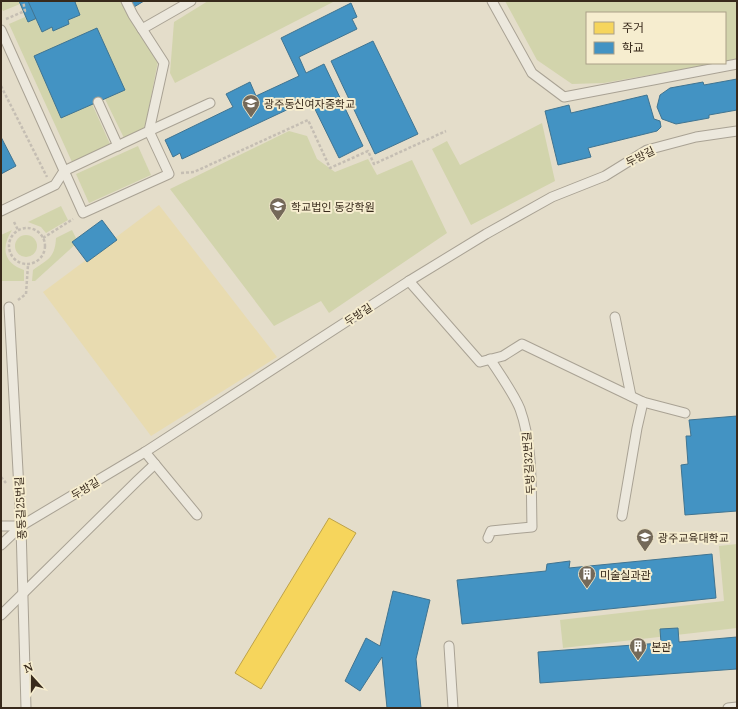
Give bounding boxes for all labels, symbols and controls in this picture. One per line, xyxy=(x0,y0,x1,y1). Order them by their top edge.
legend xyxy=(586,12,726,64)
text: 주거 xyxy=(622,19,644,36)
text: 학교 xyxy=(622,39,644,56)
school or university icon: 광주동신여자중학교 xyxy=(241,93,261,118)
place label: 광주동신여자중학교 xyxy=(264,96,355,111)
street label: 두방길 xyxy=(623,143,657,169)
school or university icon: 학교법인 동강학원 xyxy=(268,196,288,221)
place label: 학교법인 동강학원 xyxy=(291,199,375,214)
street label: 두방길 xyxy=(341,299,375,329)
street label: 두방길32번길 xyxy=(518,431,538,495)
street label: 두방길 xyxy=(68,474,102,502)
street label: 풍동길25번길 xyxy=(11,476,29,540)
school or university icon: 광주교육대학교 xyxy=(635,527,655,552)
place label: 광주교육대학교 xyxy=(658,530,729,545)
building icon: 미술실과관 xyxy=(577,564,597,589)
place label: 미술실과관 xyxy=(600,567,651,582)
building icon: 본관 xyxy=(628,636,648,661)
place label: 본관 xyxy=(651,639,671,654)
north arrow xyxy=(12,657,52,697)
text: N xyxy=(22,659,35,676)

